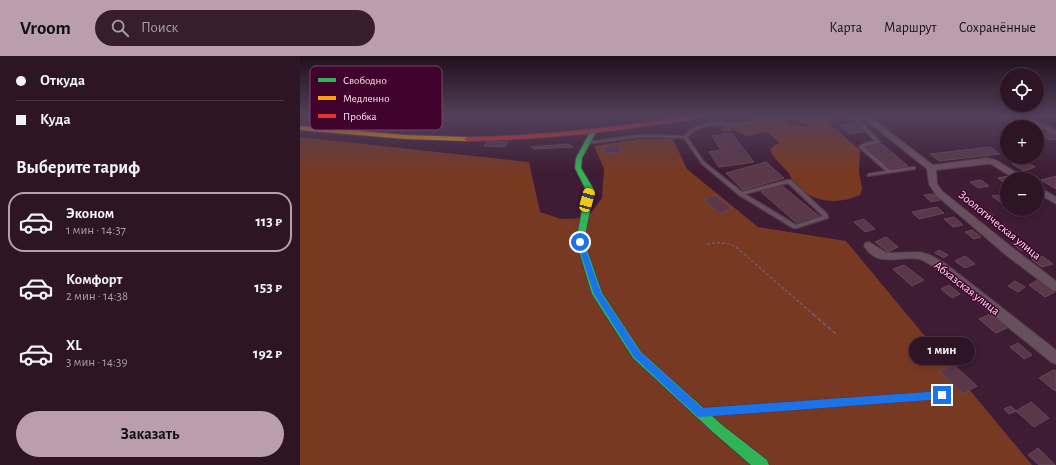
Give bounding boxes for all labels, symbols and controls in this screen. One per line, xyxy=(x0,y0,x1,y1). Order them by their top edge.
search box xyxy=(95,10,375,46)
icon: search xyxy=(109,17,131,39)
text: Vroom xyxy=(20,19,71,38)
text: Поиск xyxy=(141,20,178,35)
text: Карта xyxy=(829,21,862,35)
text: Маршрут xyxy=(884,21,937,35)
text: Сохранённые xyxy=(959,21,1036,35)
legend xyxy=(310,66,442,130)
map controls xyxy=(1000,68,1044,216)
button: locate xyxy=(1000,68,1044,112)
text: Откуда xyxy=(40,73,85,88)
text: Свободно xyxy=(343,75,387,86)
text: Медленно xyxy=(343,93,390,104)
text: Пробка xyxy=(343,111,376,122)
text: Куда xyxy=(40,112,71,127)
button: + xyxy=(1000,120,1044,164)
text: Выберите тариф xyxy=(16,159,140,177)
button: − xyxy=(1000,172,1044,216)
car xyxy=(578,187,596,213)
street label: Зоологическая улица xyxy=(956,188,1044,263)
icon: car xyxy=(18,204,54,240)
text: Эконом xyxy=(66,206,114,221)
text: 113 ₽ xyxy=(255,214,282,229)
text: 1 мин · 14:37 xyxy=(66,224,126,237)
route start xyxy=(571,233,589,251)
street label: Абхазская улица xyxy=(931,259,1002,318)
icon: car xyxy=(18,270,54,306)
text: Комфорт xyxy=(66,272,122,287)
text: 153 ₽ xyxy=(254,280,282,295)
text: 2 мин · 14:38 xyxy=(66,290,128,303)
icon: car xyxy=(18,336,54,372)
callout: 1 мин xyxy=(909,337,975,365)
text: XL xyxy=(66,338,82,353)
text: 1 мин xyxy=(928,344,957,357)
text: 192 ₽ xyxy=(253,346,282,361)
text: 3 мин · 14:39 xyxy=(66,356,128,369)
route end xyxy=(933,386,951,404)
button: Заказать xyxy=(16,411,284,457)

